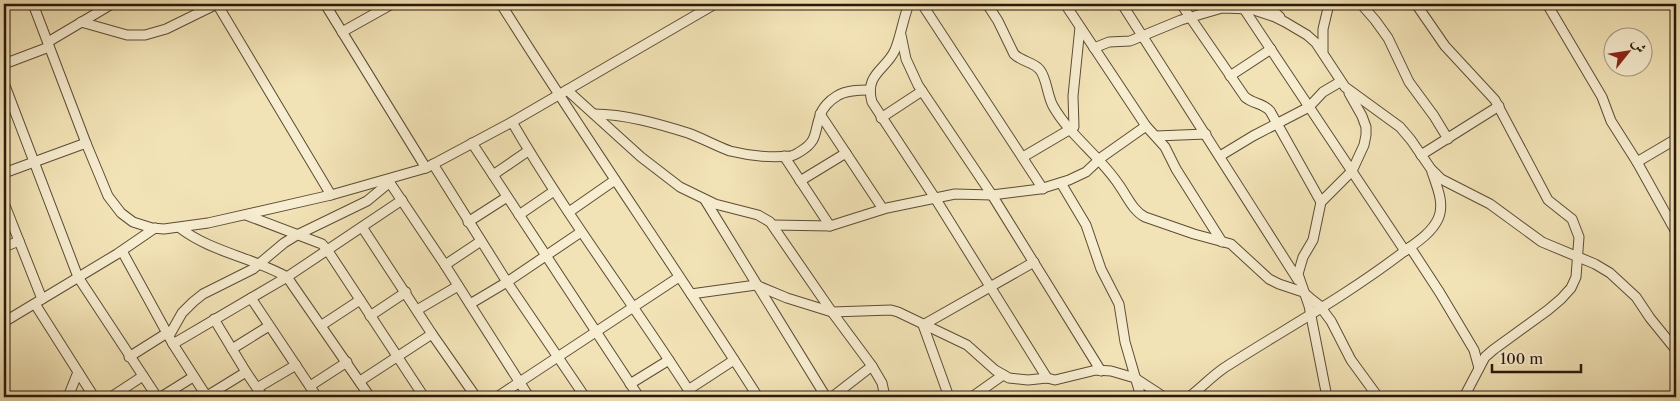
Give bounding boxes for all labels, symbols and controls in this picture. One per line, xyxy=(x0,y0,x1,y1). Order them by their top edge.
north arrow xyxy=(1602,28,1652,78)
text: ش xyxy=(1628,35,1651,56)
scale bar xyxy=(1492,341,1581,373)
text: 100 m xyxy=(1500,349,1543,368)

